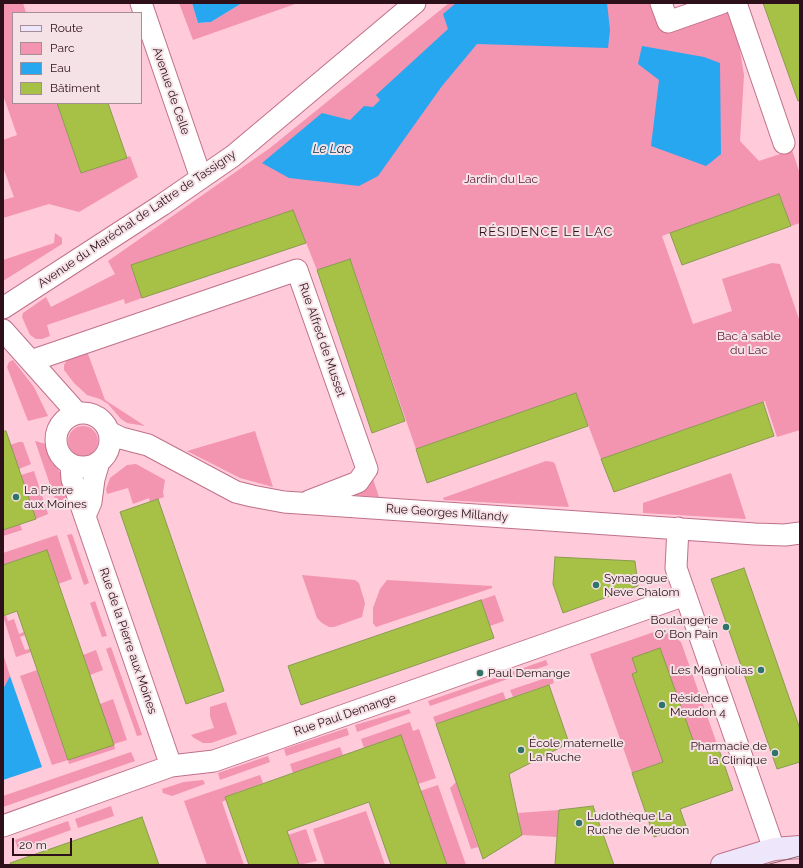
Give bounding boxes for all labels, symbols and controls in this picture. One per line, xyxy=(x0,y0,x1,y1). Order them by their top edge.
legend xyxy=(12,12,142,104)
text: Route xyxy=(50,21,83,35)
text: Parc xyxy=(50,41,75,55)
street label: Avenue de Celle xyxy=(149,45,193,137)
text: Eau xyxy=(50,61,71,75)
text: Bâtiment xyxy=(50,81,100,95)
water label: Le Lac xyxy=(313,141,351,157)
street label: Avenue du Maréchal de Lattre de Tassigny xyxy=(35,147,239,291)
park label: Jardin du Lac xyxy=(464,172,538,186)
district label: RÉSIDENCE LE LAC xyxy=(479,224,613,240)
street label: Rue Alfred de Musset xyxy=(296,281,348,399)
park label: Bac à sable du Lac xyxy=(717,329,781,357)
place label: La Pierre aux Moines xyxy=(24,483,87,511)
marker: La Pierre aux Moines xyxy=(11,492,21,502)
street label: Rue Georges Millandy xyxy=(386,502,508,524)
street label: Rue de la Pierre aux Moines xyxy=(96,566,160,716)
place label: Synagogue Neve Chalom xyxy=(604,571,680,599)
marker: Synagogue Neve Chalom xyxy=(591,580,601,590)
place label: Boulangerie O' Bon Pain xyxy=(651,613,718,641)
marker: Boulangerie O' Bon Pain xyxy=(721,622,731,632)
place label: Les Magniolias xyxy=(671,663,753,677)
marker: Les Magniolias xyxy=(756,665,766,675)
place label: Paul Demange xyxy=(488,666,570,680)
marker: Paul Demange xyxy=(475,668,485,678)
street label: Rue Paul Demange xyxy=(292,691,398,739)
place label: Résidence Meudon 4 xyxy=(670,691,728,719)
marker: Résidence Meudon 4 xyxy=(657,700,667,710)
place label: École maternelle La Ruche xyxy=(529,736,623,764)
place label: Pharmacie de la Clinique xyxy=(690,739,767,767)
marker: École maternelle La Ruche xyxy=(516,745,526,755)
marker: Pharmacie de la Clinique xyxy=(770,748,780,758)
place label: Ludothèque La Ruche de Meudon xyxy=(587,809,689,837)
marker: Ludothèque La Ruche de Meudon xyxy=(574,818,584,828)
scale bar xyxy=(14,830,74,856)
text: 20 m xyxy=(19,838,47,852)

